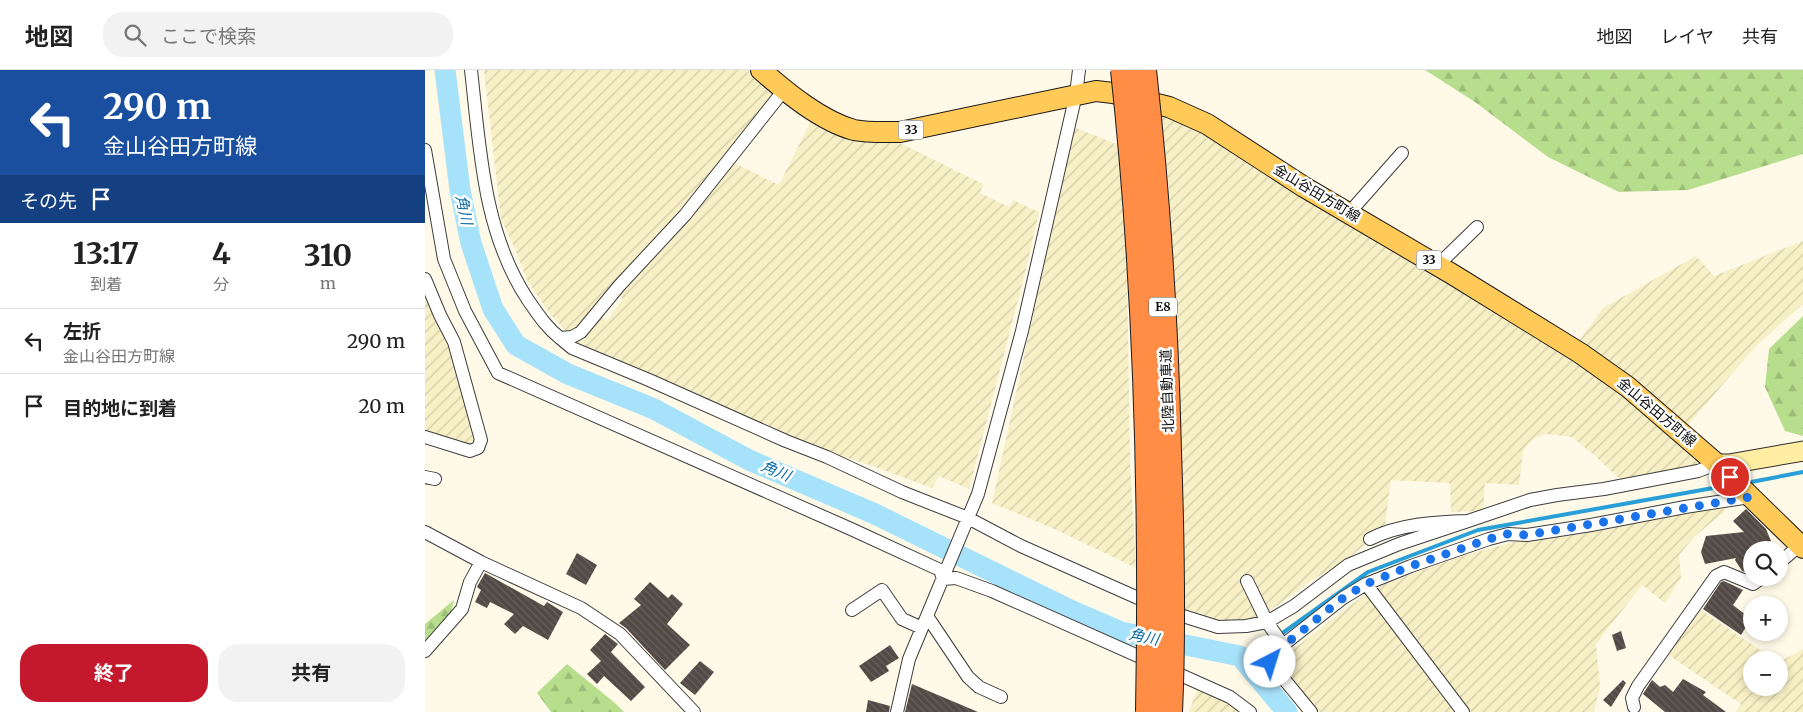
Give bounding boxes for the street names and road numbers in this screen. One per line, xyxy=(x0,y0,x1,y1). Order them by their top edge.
road number: 33 xyxy=(899,120,923,140)
street label: 金山谷田方町線 xyxy=(1270,160,1364,226)
road number: 33 xyxy=(1417,250,1441,270)
road number: E8 xyxy=(1149,298,1177,316)
street label: 北陸自動車道 xyxy=(1157,349,1177,433)
street label: 金山谷田方町線 xyxy=(1614,374,1700,450)

